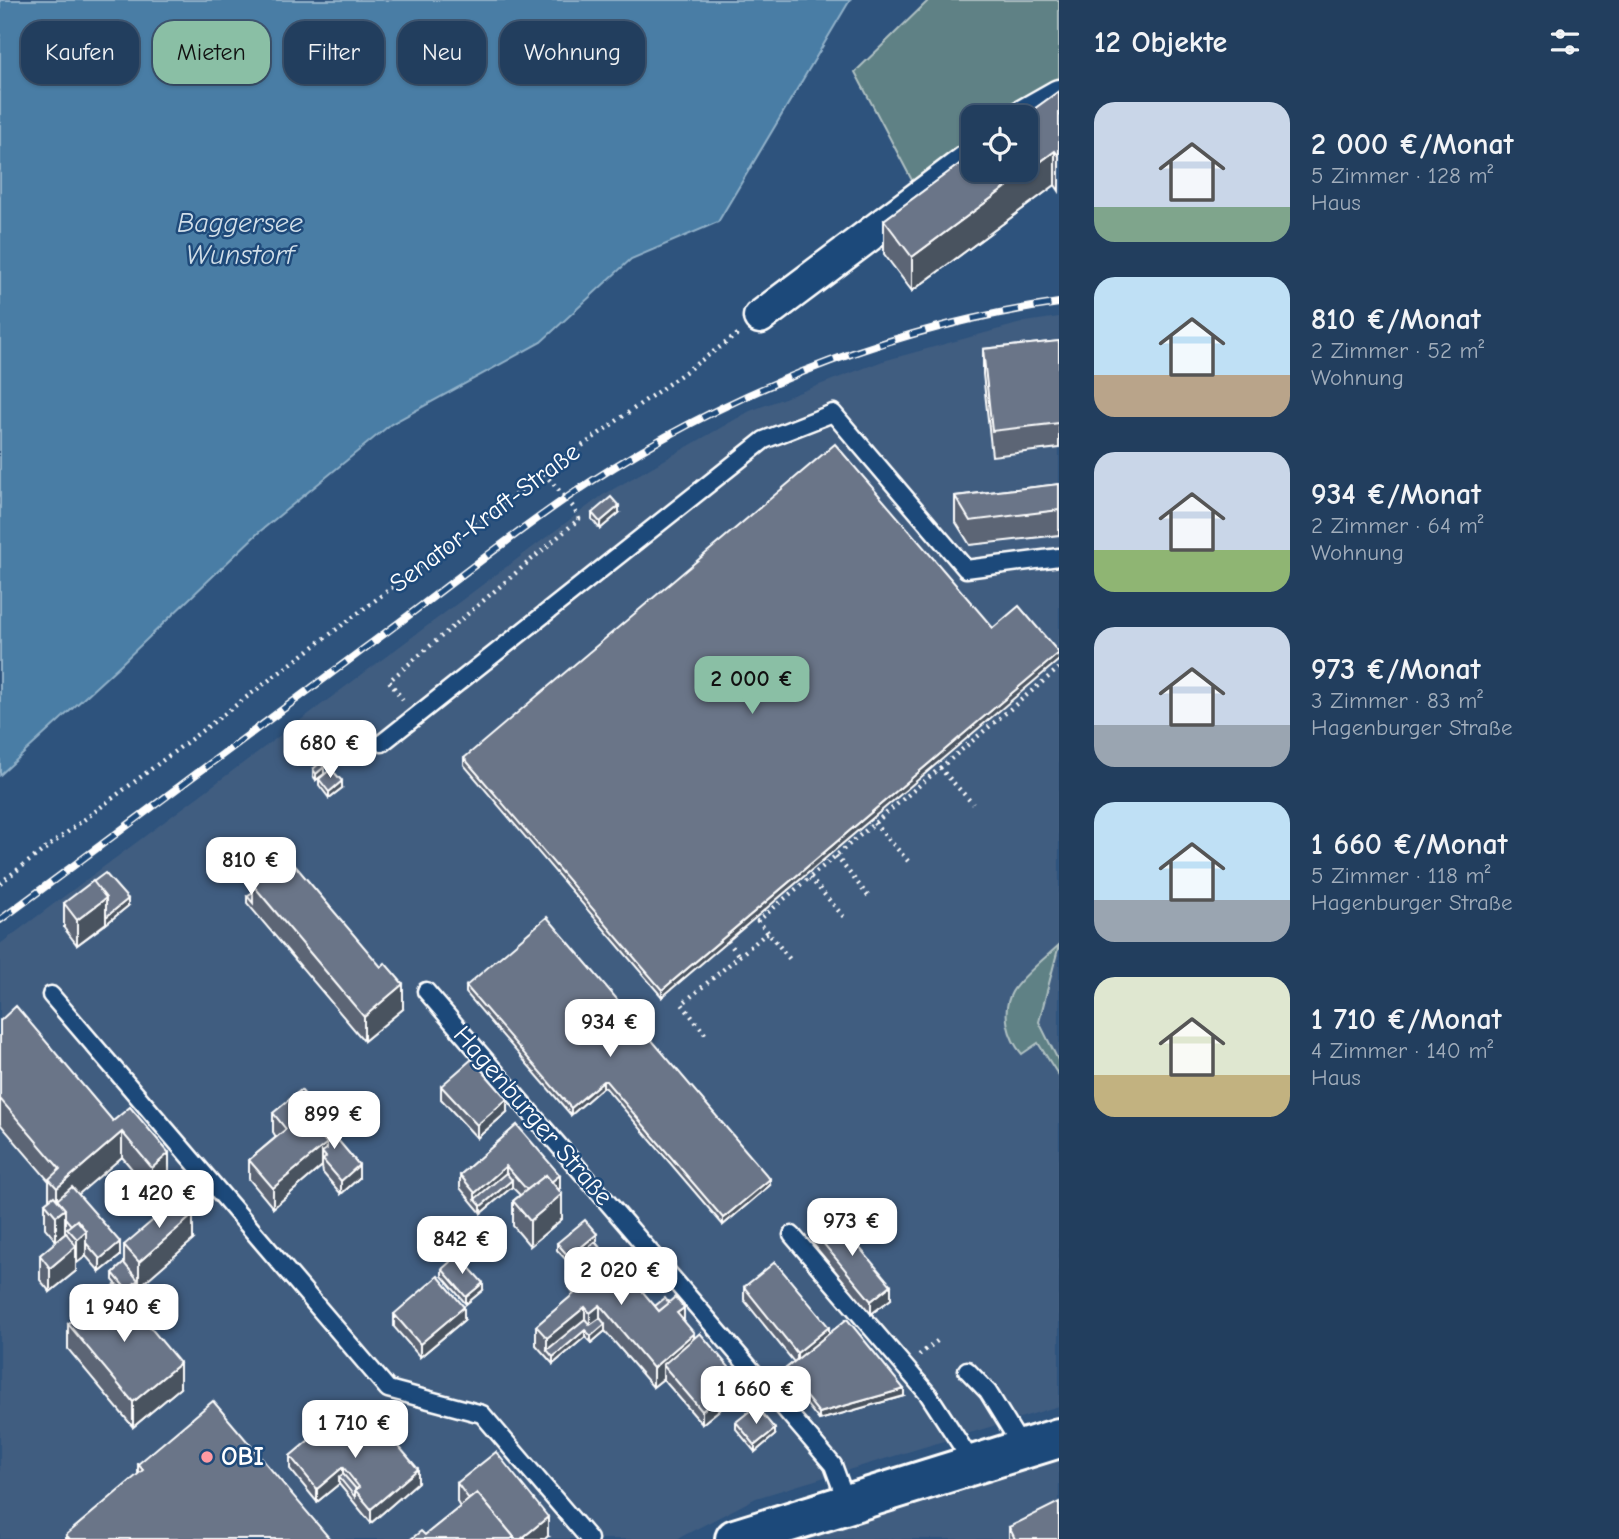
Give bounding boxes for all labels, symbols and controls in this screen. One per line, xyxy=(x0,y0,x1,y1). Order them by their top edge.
chip: Kaufen xyxy=(21,21,139,84)
chip: Mieten xyxy=(153,21,270,84)
chip: Filter xyxy=(284,21,384,84)
chip: Neu xyxy=(398,21,486,84)
chip: Wohnung xyxy=(500,21,645,84)
icon: filters xyxy=(1546,23,1584,61)
text: 12 Objekte xyxy=(1094,25,1227,60)
map controls xyxy=(961,105,1038,182)
button: locate xyxy=(961,105,1038,182)
text: 2 000 €/Monat xyxy=(1311,127,1514,162)
icon: home xyxy=(1150,130,1234,214)
text: 5 Zimmer · 128 m² xyxy=(1311,162,1493,189)
text: Haus xyxy=(1311,189,1361,216)
water label: Baggersee Wunstorf xyxy=(177,207,303,271)
text: 810 €/Monat xyxy=(1311,302,1481,337)
icon: home xyxy=(1150,305,1234,389)
text: 2 Zimmer · 52 m² xyxy=(1311,337,1484,364)
text: Wohnung xyxy=(1311,364,1404,391)
street label: Senator-Kraft-Straße xyxy=(384,437,586,599)
text: 934 €/Monat xyxy=(1311,477,1481,512)
icon: home xyxy=(1150,480,1234,564)
text: 2 Zimmer · 64 m² xyxy=(1311,512,1483,539)
text: Wohnung xyxy=(1311,539,1404,566)
text: 973 €/Monat xyxy=(1311,652,1481,687)
icon: home xyxy=(1150,655,1234,739)
pin: 2 000 € xyxy=(687,656,817,716)
text: 2 000 € xyxy=(710,665,794,692)
text: 3 Zimmer · 83 m² xyxy=(1311,687,1483,714)
text: Hagenburger Straße xyxy=(1311,714,1512,741)
pin: 680 € xyxy=(281,720,379,780)
text: 680 € xyxy=(300,729,361,756)
text: 1 660 €/Monat xyxy=(1311,827,1508,862)
icon: home xyxy=(1150,830,1234,914)
pin: 810 € xyxy=(202,838,300,897)
text: 810 € xyxy=(222,846,280,873)
text: 5 Zimmer · 118 m² xyxy=(1311,862,1490,889)
text: Hagenburger Straße xyxy=(1311,889,1512,916)
pin: 934 € xyxy=(561,1000,659,1059)
text: 1 710 €/Monat xyxy=(1311,1002,1501,1037)
icon: home xyxy=(1150,1005,1234,1089)
text: 934 € xyxy=(581,1008,639,1035)
street label: Hagenburger Straße xyxy=(447,1020,619,1212)
text: 4 Zimmer · 140 m² xyxy=(1311,1037,1493,1064)
text: Haus xyxy=(1311,1064,1361,1091)
pin: 899 € xyxy=(285,1092,383,1151)
text: 899 € xyxy=(304,1100,364,1127)
pin: 1 420 € xyxy=(94,1170,224,1230)
text: 1 420 € xyxy=(121,1179,197,1206)
pin: 973 € xyxy=(803,1198,901,1258)
text: 973 € xyxy=(823,1207,881,1234)
pin: 842 € xyxy=(413,1216,511,1276)
text: 842 € xyxy=(433,1225,491,1252)
pin: 2 020 € xyxy=(556,1248,686,1307)
text: 2 020 € xyxy=(580,1256,662,1283)
pin: 1 940 € xyxy=(59,1284,189,1344)
text: 1 940 € xyxy=(85,1293,163,1320)
pin: 1 660 € xyxy=(691,1366,821,1426)
text: 1 660 € xyxy=(717,1375,795,1402)
pin: 1 710 € xyxy=(290,1400,420,1460)
text: 1 710 € xyxy=(318,1409,392,1436)
place label: OBI xyxy=(221,1442,264,1472)
marker: OBI xyxy=(199,1449,215,1465)

